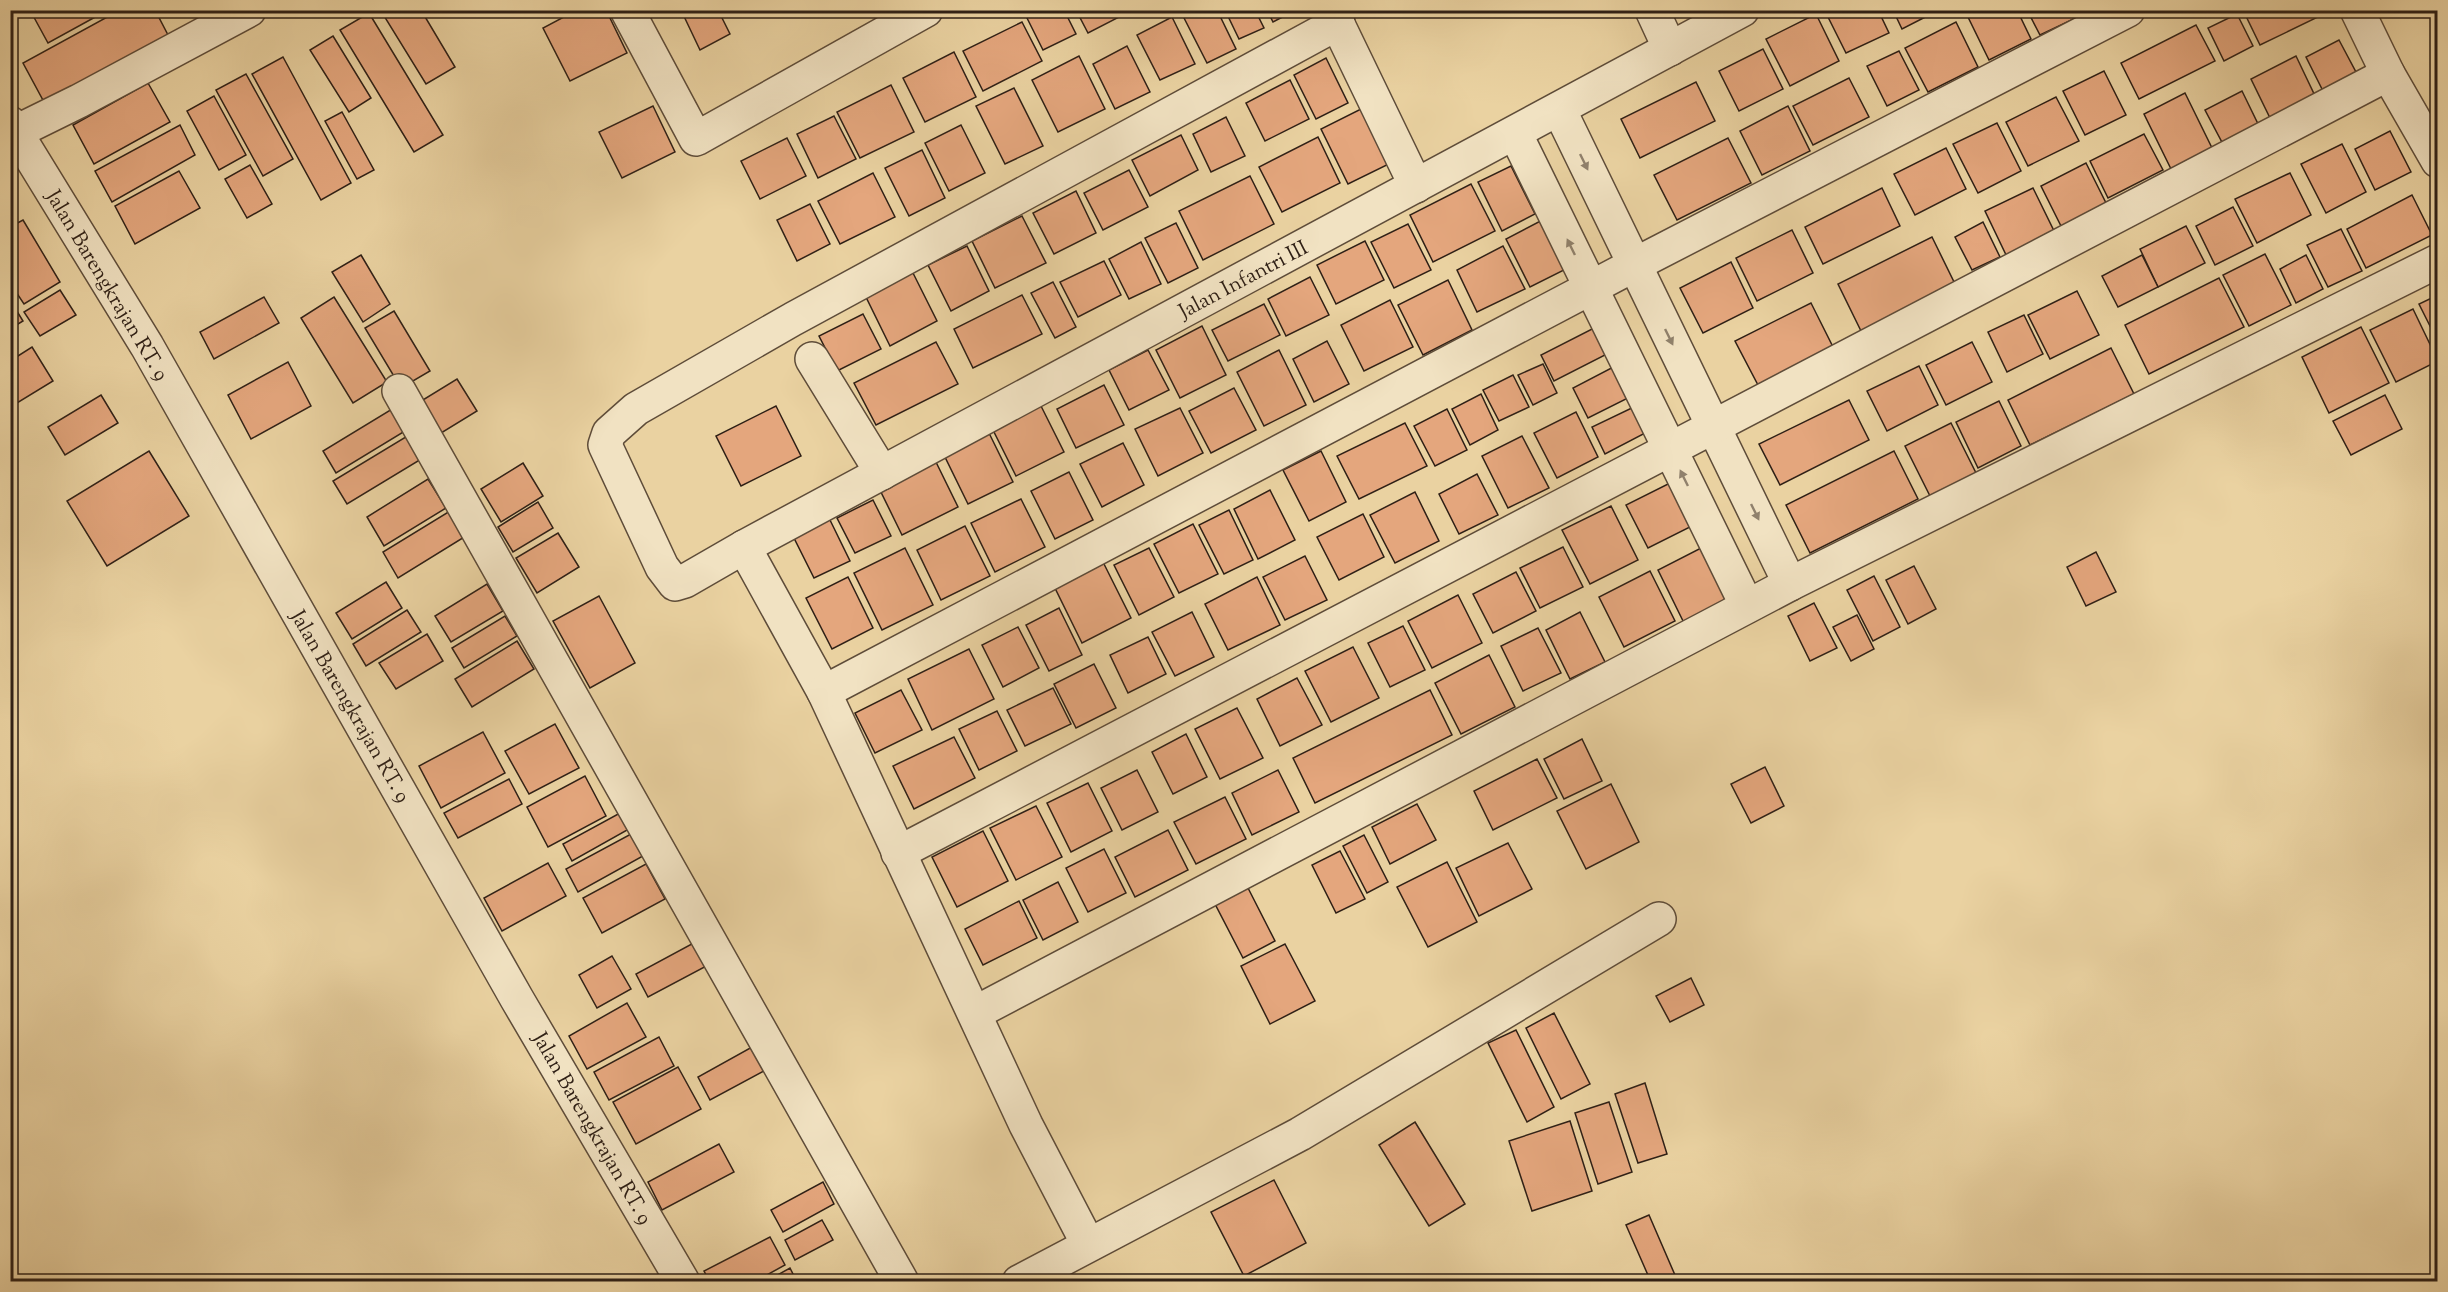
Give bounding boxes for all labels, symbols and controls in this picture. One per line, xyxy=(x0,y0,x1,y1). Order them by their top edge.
one-way arrow xyxy=(1579,153,1589,170)
street label: Jalan Barengkrajan RT. 9 xyxy=(37,184,175,387)
street label: Jalan Infantri III xyxy=(1173,234,1314,328)
one-way arrow xyxy=(1566,238,1575,255)
one-way arrow xyxy=(1665,328,1674,345)
one-way arrow xyxy=(1680,470,1689,487)
one-way arrow xyxy=(1750,504,1759,521)
street label: Jalan Barengkrajan RT. 9 xyxy=(281,604,417,809)
street label: Jalan Barengkrajan RT. 9 xyxy=(523,1026,659,1231)

